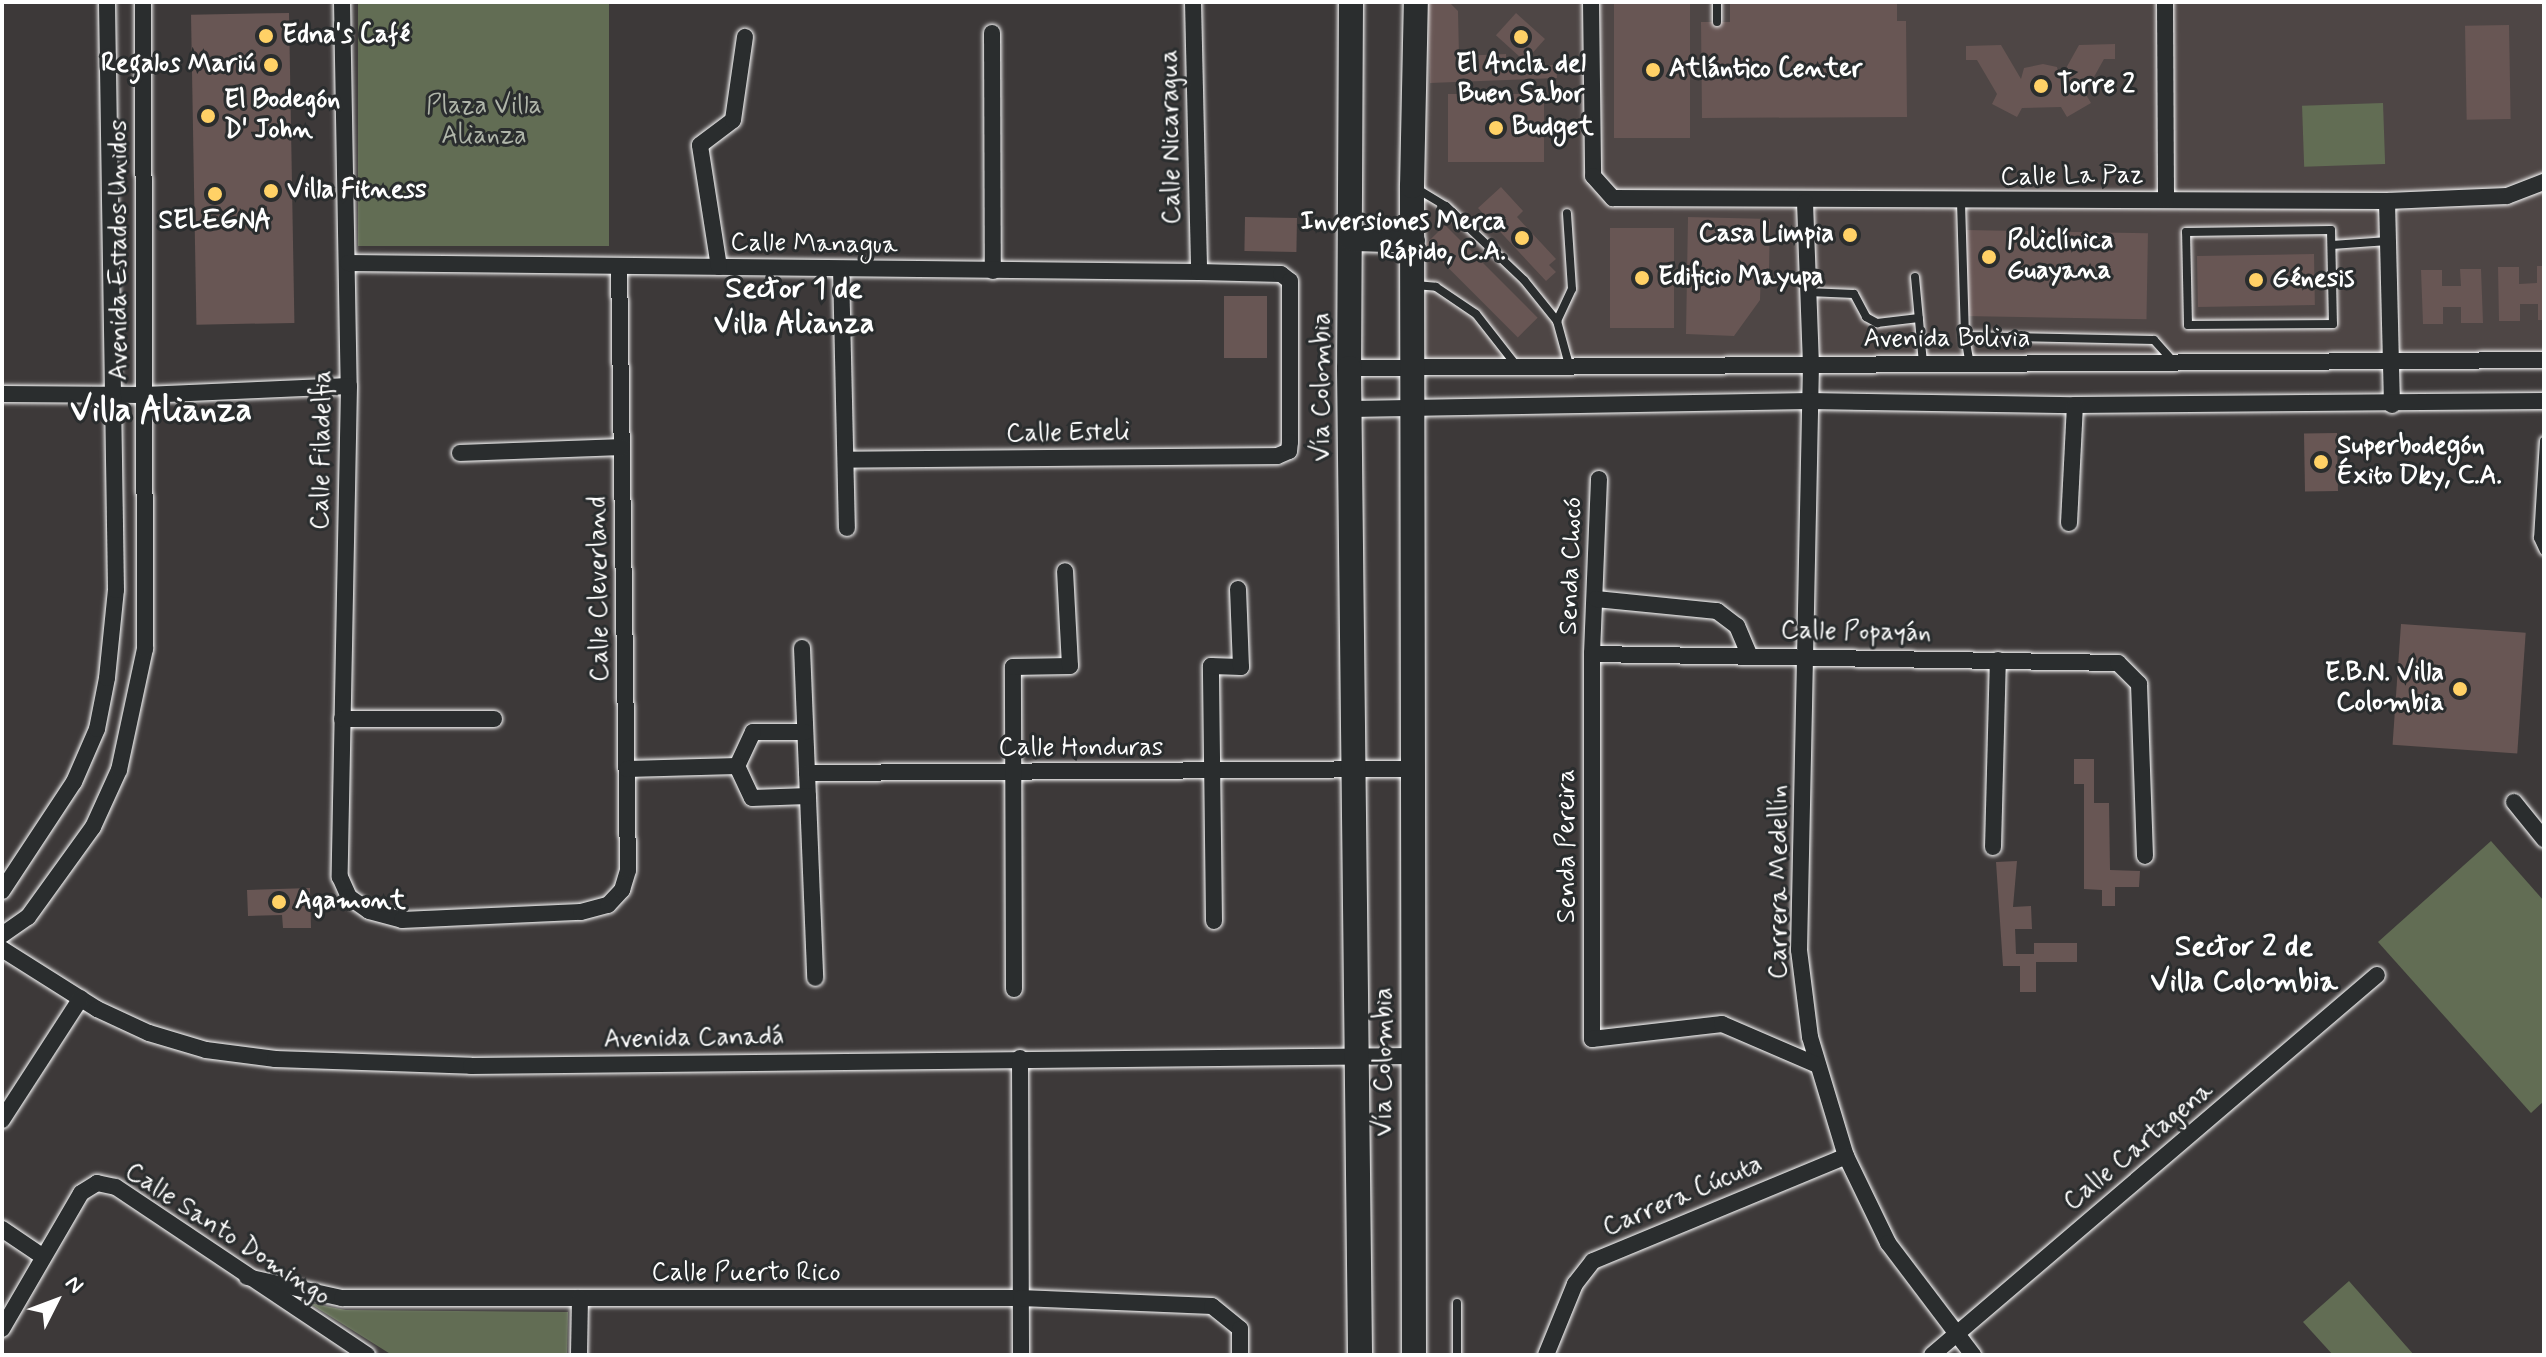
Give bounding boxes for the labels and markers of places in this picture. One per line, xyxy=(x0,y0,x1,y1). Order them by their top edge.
place label: Edna's Café xyxy=(282,20,415,52)
marker: Edna's Café xyxy=(257,27,275,45)
marker: El Ancla del Buen Sabor xyxy=(1512,28,1530,46)
place label: Regalos Mariú xyxy=(104,49,255,81)
place label: El Ancla del Buen Sabor xyxy=(1457,49,1585,110)
place label: Atlántico Center xyxy=(1669,54,1859,86)
marker: Regalos Mariú xyxy=(262,56,280,74)
marker: Atlántico Center xyxy=(1644,61,1662,79)
place label: Torre 2 xyxy=(2057,70,2135,102)
marker: Torre 2 xyxy=(2032,77,2050,95)
place label: El Bodegón D' John xyxy=(224,85,343,146)
marker: El Bodegón D' John xyxy=(199,107,217,125)
place label: Budget xyxy=(1512,112,1594,144)
marker: Budget xyxy=(1487,119,1505,137)
place label: Villa Fitness xyxy=(287,175,425,207)
marker: Villa Fitness xyxy=(262,182,280,200)
marker: SELEGNA xyxy=(206,185,224,203)
place label: SELEGNA xyxy=(159,206,271,238)
place label: Inversiones Merca Rápido, C.A. xyxy=(1300,207,1506,268)
place label: Casa Limpia xyxy=(1692,219,1834,251)
marker: Casa Limpia xyxy=(1841,226,1859,244)
place label: Policlínica Guayana xyxy=(2007,226,2113,288)
marker: Inversiones Merca Rápido, C.A. xyxy=(1513,229,1531,247)
marker: Policlínica Guayana xyxy=(1978,246,2000,268)
place label: Edificio Mayupa xyxy=(1658,262,1821,294)
place label: Génesis xyxy=(2272,264,2355,296)
marker: Edificio Mayupa xyxy=(1633,269,1651,287)
marker: Génesis xyxy=(2247,271,2265,289)
place label: Superbodegón Éxito Dky, C.A. xyxy=(2337,431,2503,492)
marker: Superbodegón Éxito Dky, C.A. xyxy=(2312,453,2330,471)
place label: E.B.N. Villa Colombia xyxy=(2325,658,2444,720)
marker: E.B.N. Villa Colombia xyxy=(2451,680,2469,698)
place label: Agamont xyxy=(295,886,406,918)
marker: Agamont xyxy=(270,893,288,911)

